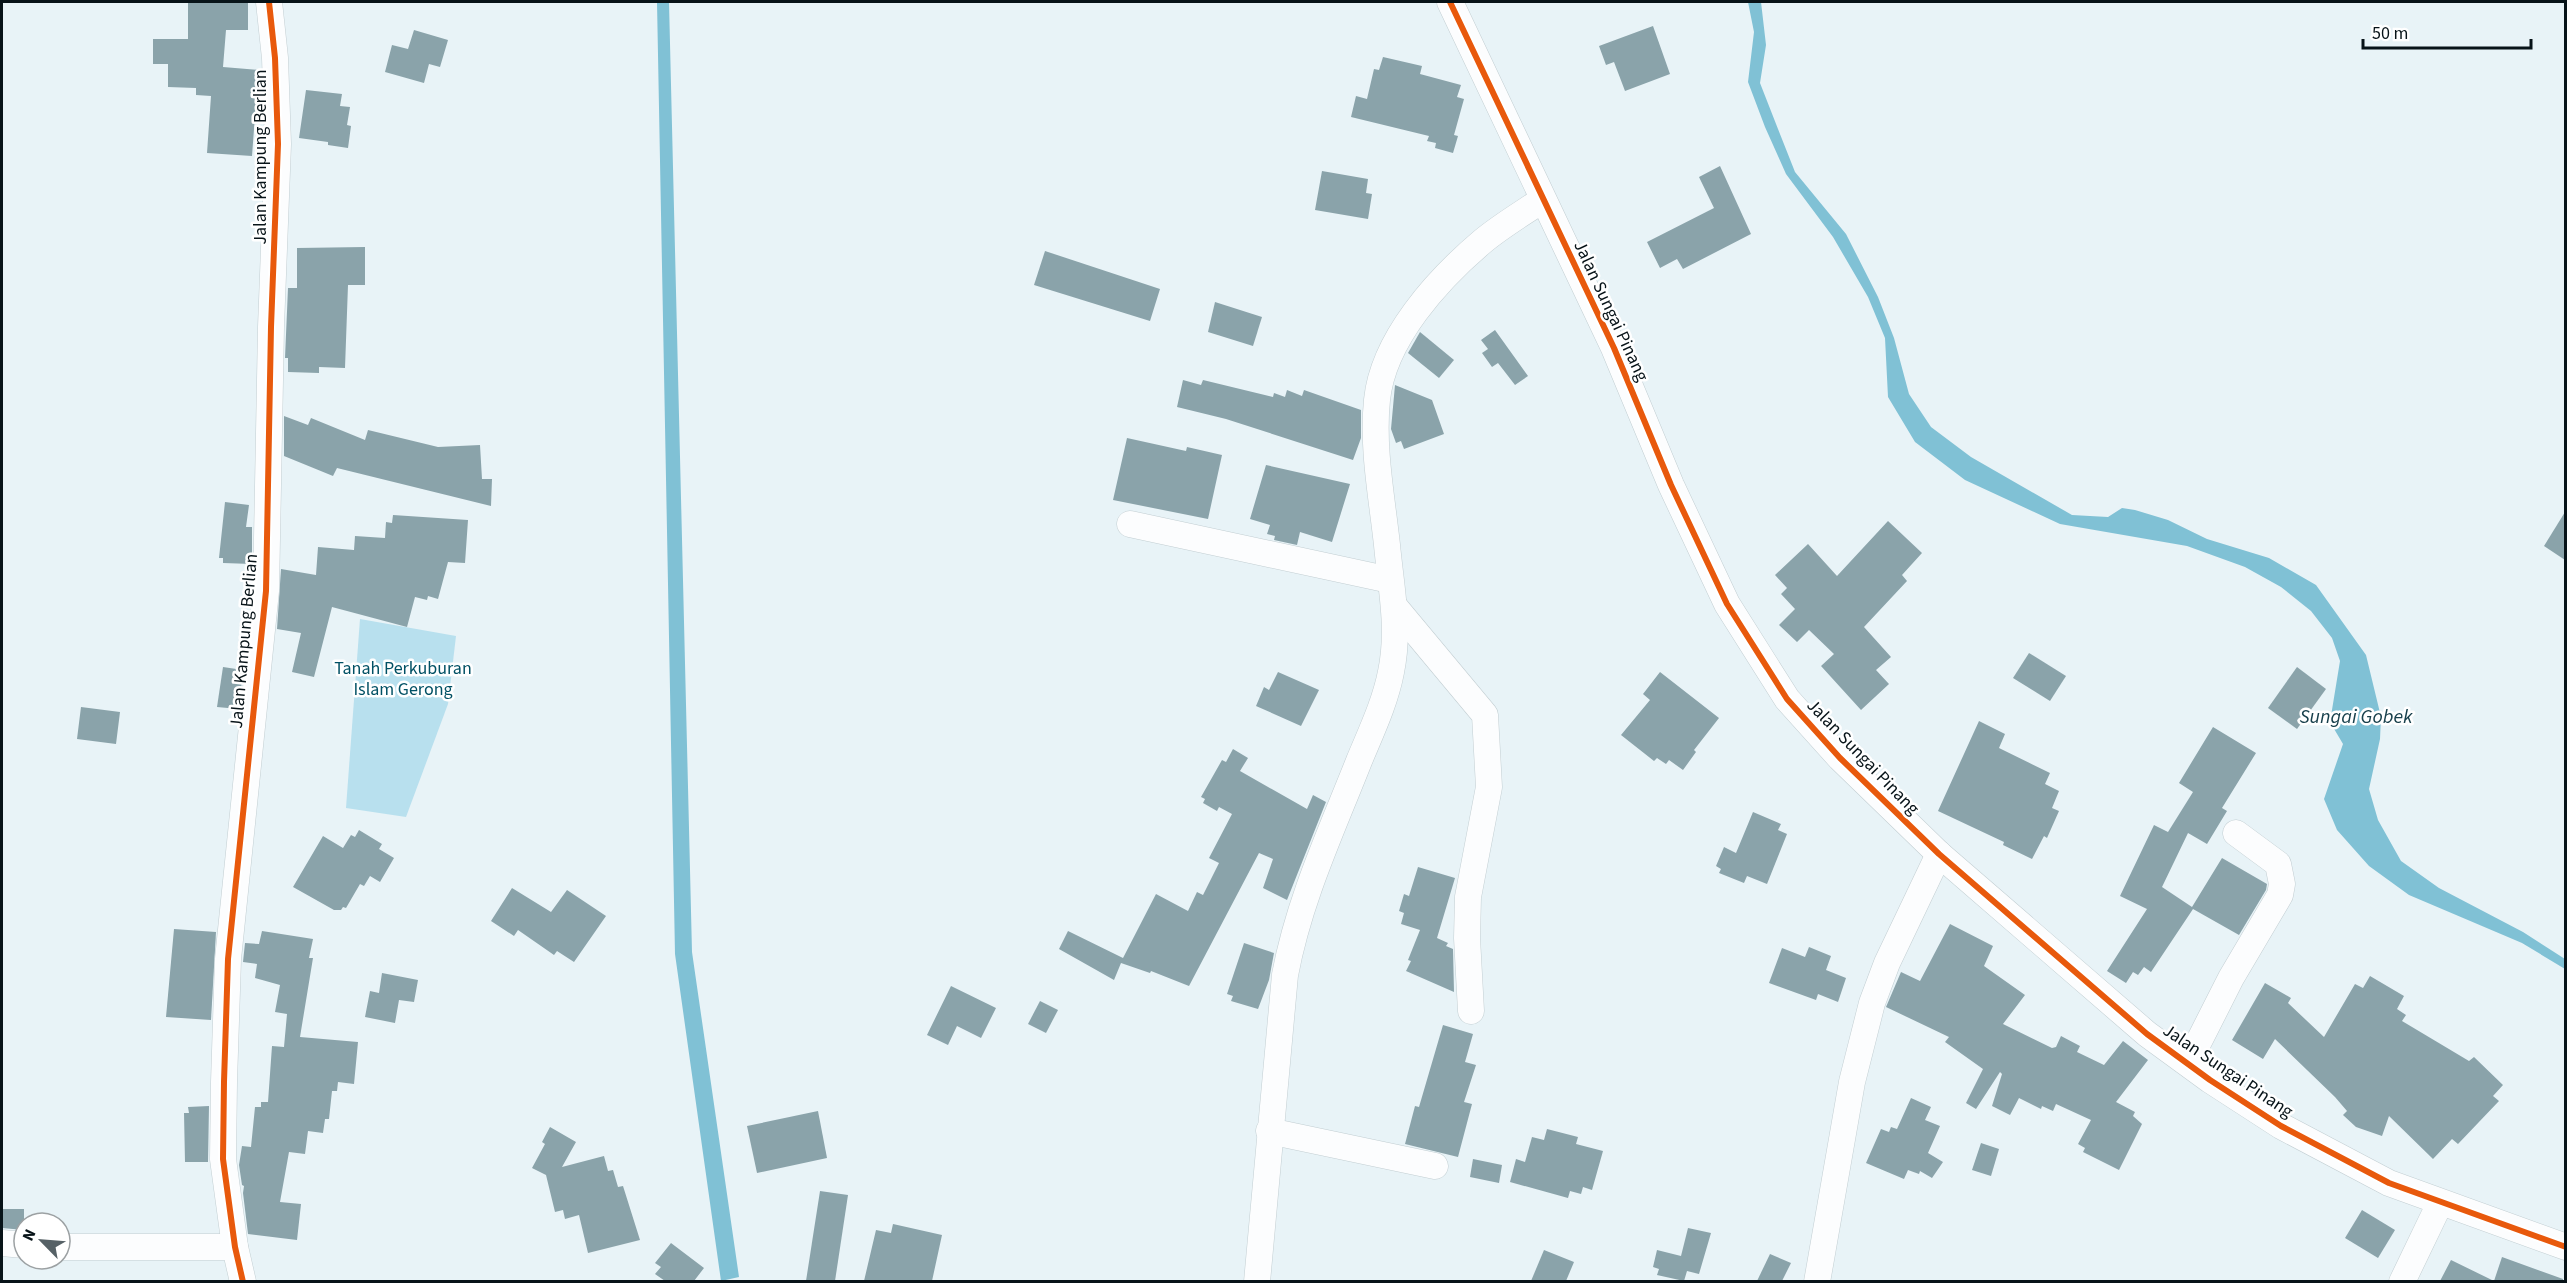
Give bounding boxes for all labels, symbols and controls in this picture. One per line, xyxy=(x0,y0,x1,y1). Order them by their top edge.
scale bar xyxy=(2363,12,2531,50)
text: 50 m xyxy=(2372,21,2408,46)
street label: Jalan Kampung Berlian xyxy=(248,69,273,245)
street label: Jalan Sungai Pinang xyxy=(1567,237,1655,385)
street label: Jalan Kampung Berlian xyxy=(224,553,264,729)
park label: Tanah Perkuburan Islam Gerong xyxy=(334,656,472,702)
street label: Jalan Sungai Pinang xyxy=(1801,694,1925,820)
water label: Sungai Gobek xyxy=(2300,703,2413,731)
street label: Jalan Sungai Pinang xyxy=(2158,1018,2298,1124)
north arrow xyxy=(12,1211,72,1271)
text: N xyxy=(17,1226,42,1245)

